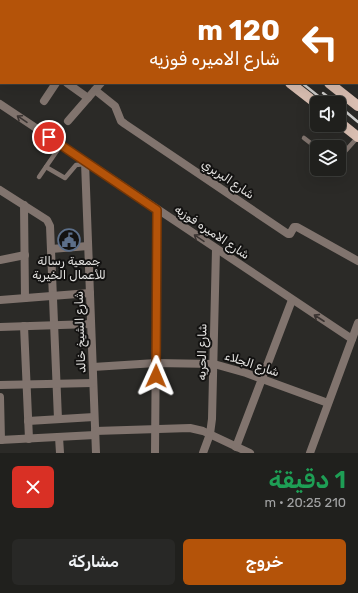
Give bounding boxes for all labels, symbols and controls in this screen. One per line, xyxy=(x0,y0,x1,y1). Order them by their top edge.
text: 120 m xyxy=(197,14,280,47)
icon: left xyxy=(294,16,346,68)
text: شارع الاميره فوزيه xyxy=(149,48,280,70)
map controls xyxy=(310,96,346,176)
button: sound xyxy=(310,96,346,132)
one-way arrow xyxy=(16,115,27,123)
pin xyxy=(32,120,66,154)
icon: arrive xyxy=(38,126,60,148)
button: layers xyxy=(310,140,346,176)
street label: شارع البربري xyxy=(198,156,257,203)
street label: شارع الاميره فوزيه xyxy=(171,202,252,264)
public building icon: جمعية رسالة للأعمال الخيرية xyxy=(56,227,82,253)
one-way arrow xyxy=(194,234,205,242)
place label: جمعية رسالة للأعمال الخيرية xyxy=(32,254,106,283)
street label: شارع الشيخ خالد xyxy=(72,291,90,373)
one-way arrow xyxy=(314,314,325,322)
street label: شارع الحريه xyxy=(195,323,211,381)
street label: شارع الجلاء xyxy=(222,349,281,381)
position arrow xyxy=(135,355,177,397)
button: close xyxy=(12,466,54,508)
text: 1 دقيقة xyxy=(269,466,346,494)
text: 210 m · 20:25 xyxy=(265,495,346,510)
button: مشاركة xyxy=(12,539,175,585)
button: خروج xyxy=(183,539,346,585)

